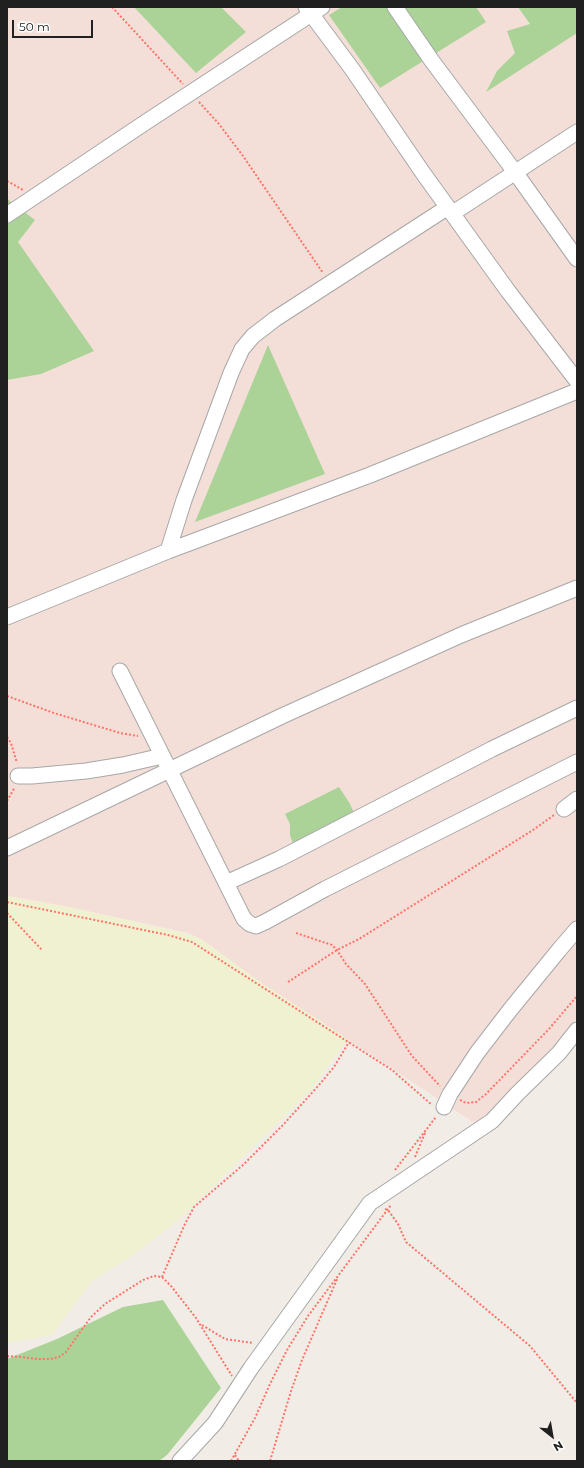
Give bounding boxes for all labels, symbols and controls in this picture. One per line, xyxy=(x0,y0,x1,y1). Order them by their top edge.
scale bar xyxy=(14,12,95,38)
text: 50 m xyxy=(19,19,50,34)
north arrow xyxy=(532,1416,572,1456)
text: N xyxy=(551,1438,566,1455)

